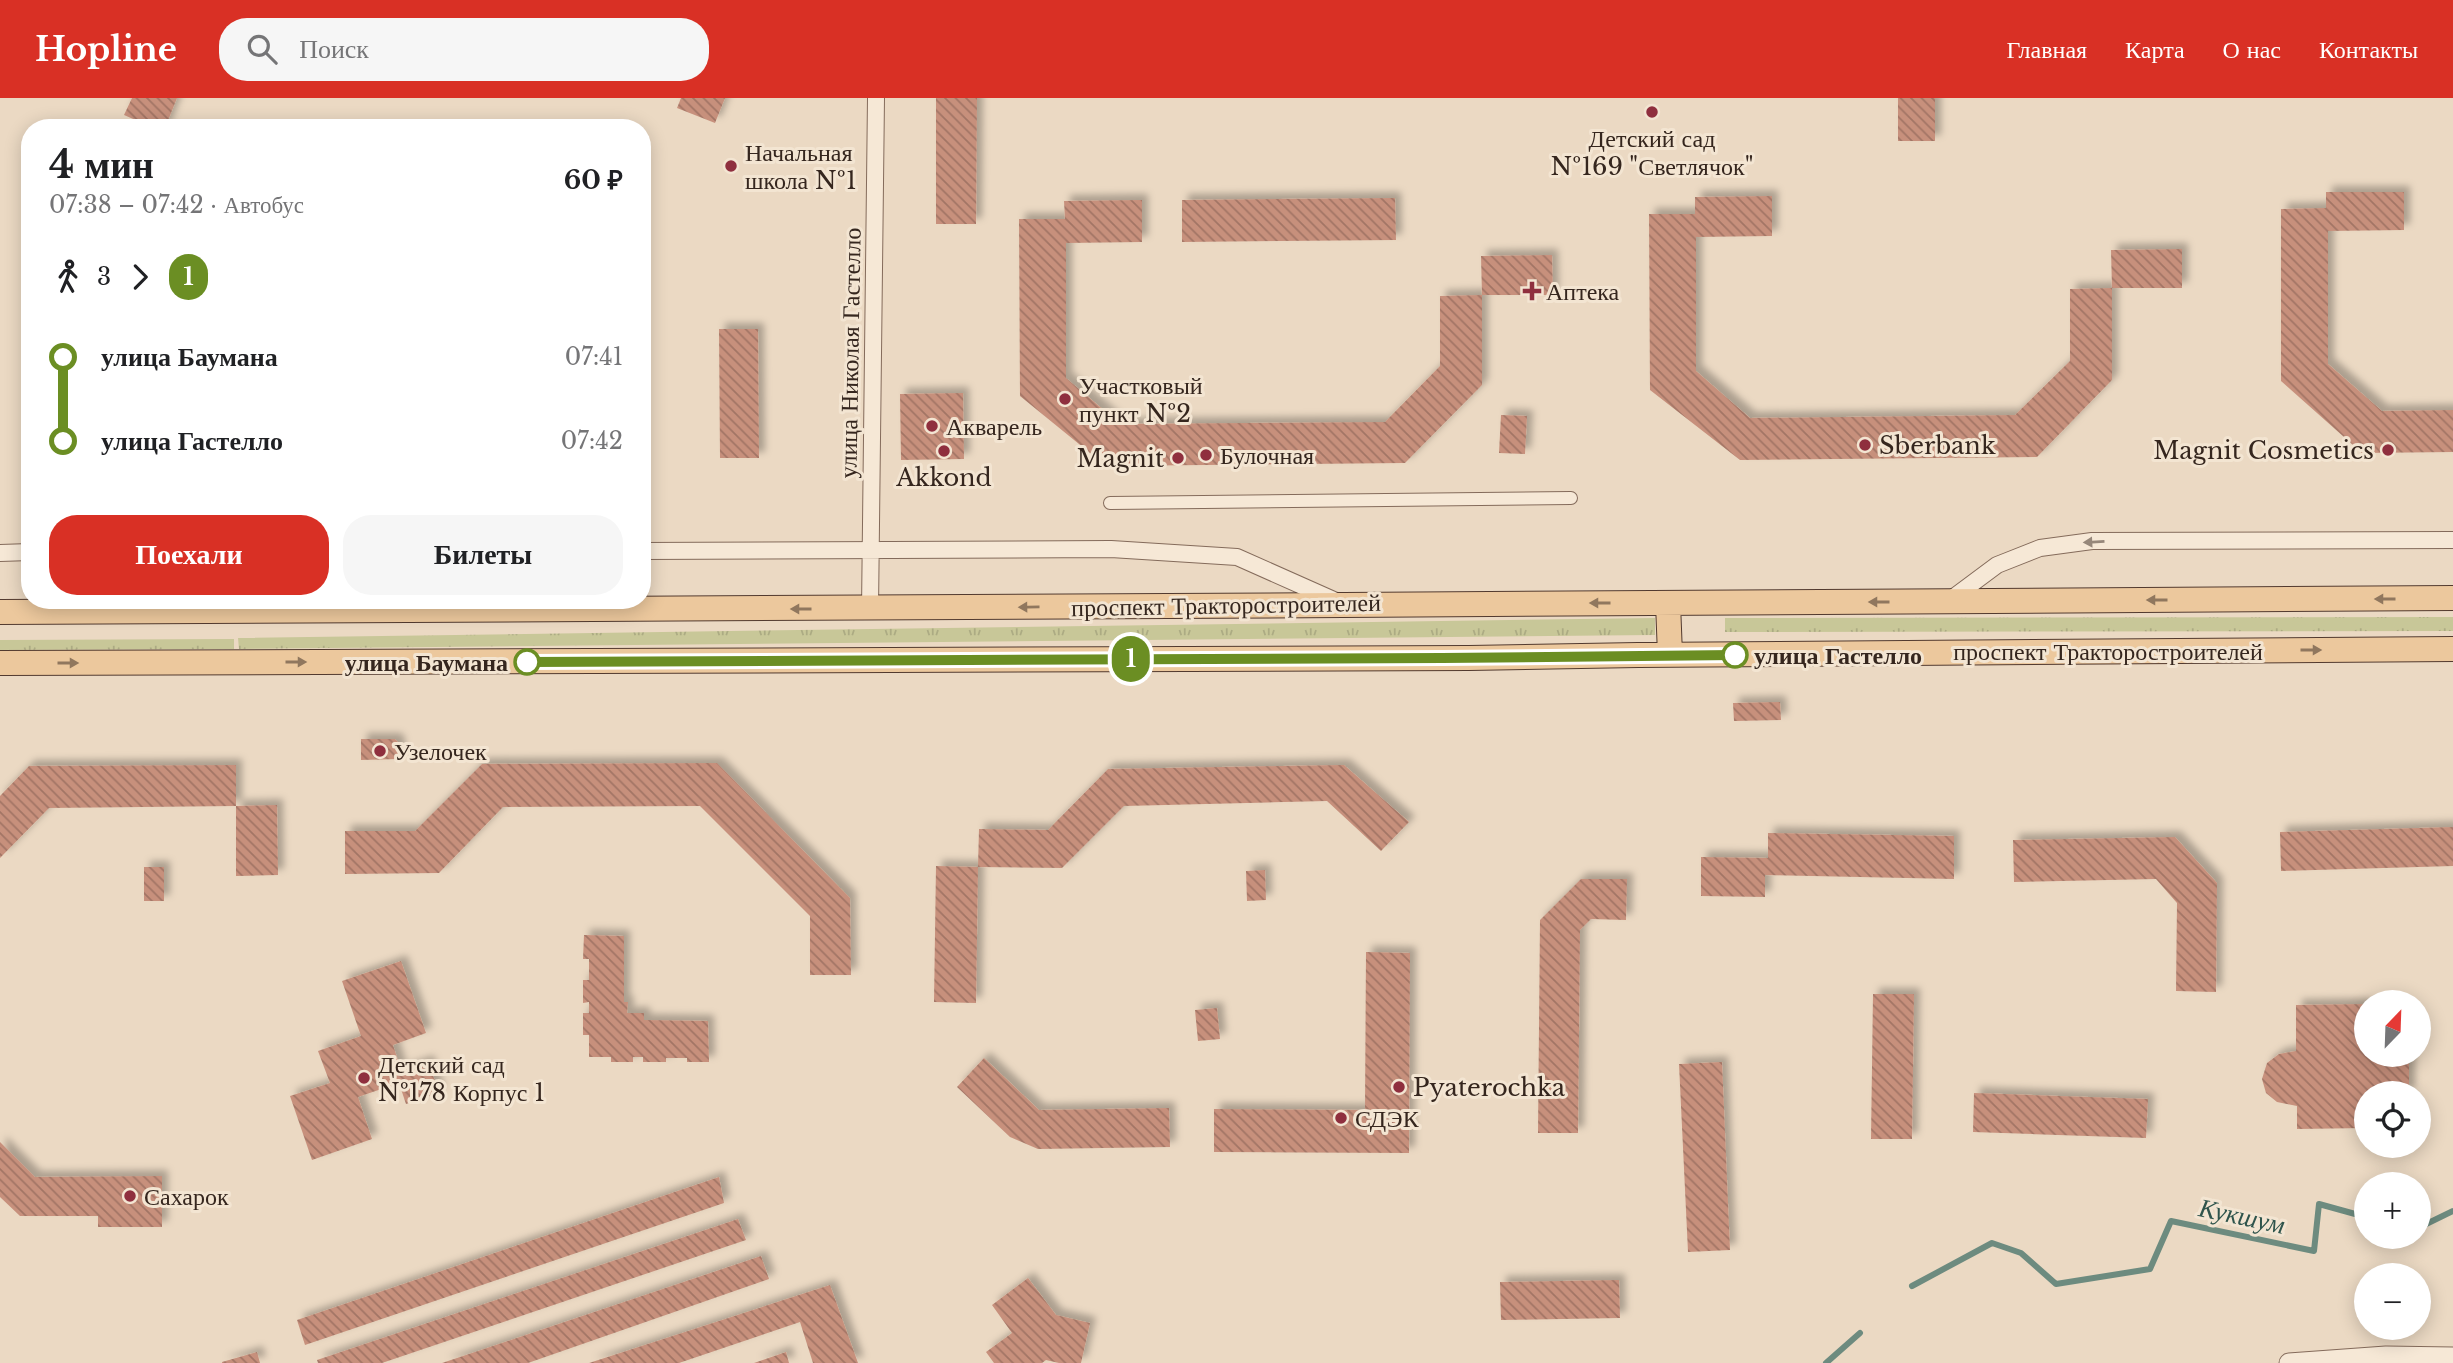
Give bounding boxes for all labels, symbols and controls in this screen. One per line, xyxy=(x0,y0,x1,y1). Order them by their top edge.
search box xyxy=(219,18,709,81)
text: Hopline xyxy=(35,29,177,70)
icon: search xyxy=(243,30,281,68)
text: Поиск xyxy=(299,33,369,65)
text: Главная xyxy=(2007,35,2087,64)
text: Карта xyxy=(2125,35,2185,64)
text: О нас xyxy=(2223,35,2281,64)
text: Контакты xyxy=(2319,35,2418,64)
marker: Детский сад №169 "Светлячок" xyxy=(1644,104,1660,120)
place label: Детский сад №169 "Светлячок" xyxy=(1551,124,1753,181)
place label: Начальная школа №1 xyxy=(745,138,857,195)
text: 4 мин xyxy=(49,141,154,188)
marker: Начальная школа №1 xyxy=(723,158,739,174)
text: 60 ₽ xyxy=(564,164,623,196)
text: 07:38 – 07:42 · Автобус xyxy=(49,191,304,219)
street label: улица Николая Гастелло xyxy=(833,227,867,479)
icon: walk xyxy=(49,258,87,296)
icon: forward xyxy=(121,258,159,296)
text: 1 xyxy=(183,262,194,291)
text: 3 xyxy=(97,263,111,291)
place label: Аптека xyxy=(1546,277,1620,306)
marker: Аптека xyxy=(1524,283,1540,299)
text: улица Баумана xyxy=(101,341,278,373)
text: 07:41 xyxy=(565,343,623,371)
place label: Участковый пункт №2 xyxy=(1079,371,1203,428)
marker: Участковый пункт №2 xyxy=(1057,391,1073,407)
place label: Акварель xyxy=(946,412,1042,441)
marker: Акварель xyxy=(924,418,940,434)
text: улица Гастелло xyxy=(101,425,283,457)
text: 07:42 xyxy=(561,427,623,455)
place label: Sberbank xyxy=(1879,431,1996,460)
place label: Magnit Cosmetics xyxy=(2153,436,2374,465)
marker: Sberbank xyxy=(1857,437,1873,453)
place label: Булочная xyxy=(1220,441,1314,470)
marker: Magnit Cosmetics xyxy=(2380,442,2396,458)
marker: Akkond xyxy=(936,443,952,459)
place label: Magnit xyxy=(1076,444,1164,473)
marker: Булочная xyxy=(1198,447,1214,463)
marker: Magnit xyxy=(1170,450,1186,466)
place label: Akkond xyxy=(895,463,992,492)
button: Поехали xyxy=(49,515,329,595)
button: Билеты xyxy=(343,515,623,595)
one-way arrow xyxy=(2083,536,2105,547)
street label: проспект Тракторостроителей xyxy=(1071,588,1381,622)
one-way arrow xyxy=(2374,593,2396,605)
one-way arrow xyxy=(2146,594,2168,606)
one-way arrow xyxy=(1868,596,1890,608)
one-way arrow xyxy=(1589,597,1611,609)
one-way arrow xyxy=(1017,601,1039,613)
one-way arrow xyxy=(790,603,812,615)
line badge: 1 xyxy=(1108,636,1154,682)
street label: проспект Тракторостроителей xyxy=(1953,637,2263,666)
place label: улица Гастелло xyxy=(1754,641,1922,670)
marker: улица Гастелло xyxy=(1722,642,1748,668)
text: 1 xyxy=(1126,644,1136,673)
one-way arrow xyxy=(2301,644,2323,656)
place label: улица Баумана xyxy=(345,648,508,677)
marker: улица Баумана xyxy=(514,649,540,675)
one-way arrow xyxy=(285,656,307,668)
one-way arrow xyxy=(57,657,79,669)
place label: Узелочек xyxy=(394,737,487,766)
marker: Узелочек xyxy=(372,743,388,759)
north arrow xyxy=(2354,990,2431,1068)
map controls xyxy=(2354,990,2431,1340)
place label: Детский сад №178 Корпус 1 xyxy=(378,1050,545,1107)
marker: Детский сад №178 Корпус 1 xyxy=(356,1070,372,1086)
place label: Pyaterochka xyxy=(1413,1073,1566,1102)
marker: Pyaterochka xyxy=(1391,1079,1407,1095)
button: locate xyxy=(2354,1081,2431,1158)
place label: СДЭК xyxy=(1355,1104,1420,1133)
marker: СДЭК xyxy=(1333,1110,1349,1126)
button: + xyxy=(2354,1172,2431,1249)
place label: Сахарок xyxy=(144,1182,229,1211)
marker: Сахарок xyxy=(122,1188,138,1204)
water label: Кукшум xyxy=(2195,1191,2288,1241)
button: − xyxy=(2354,1263,2431,1340)

